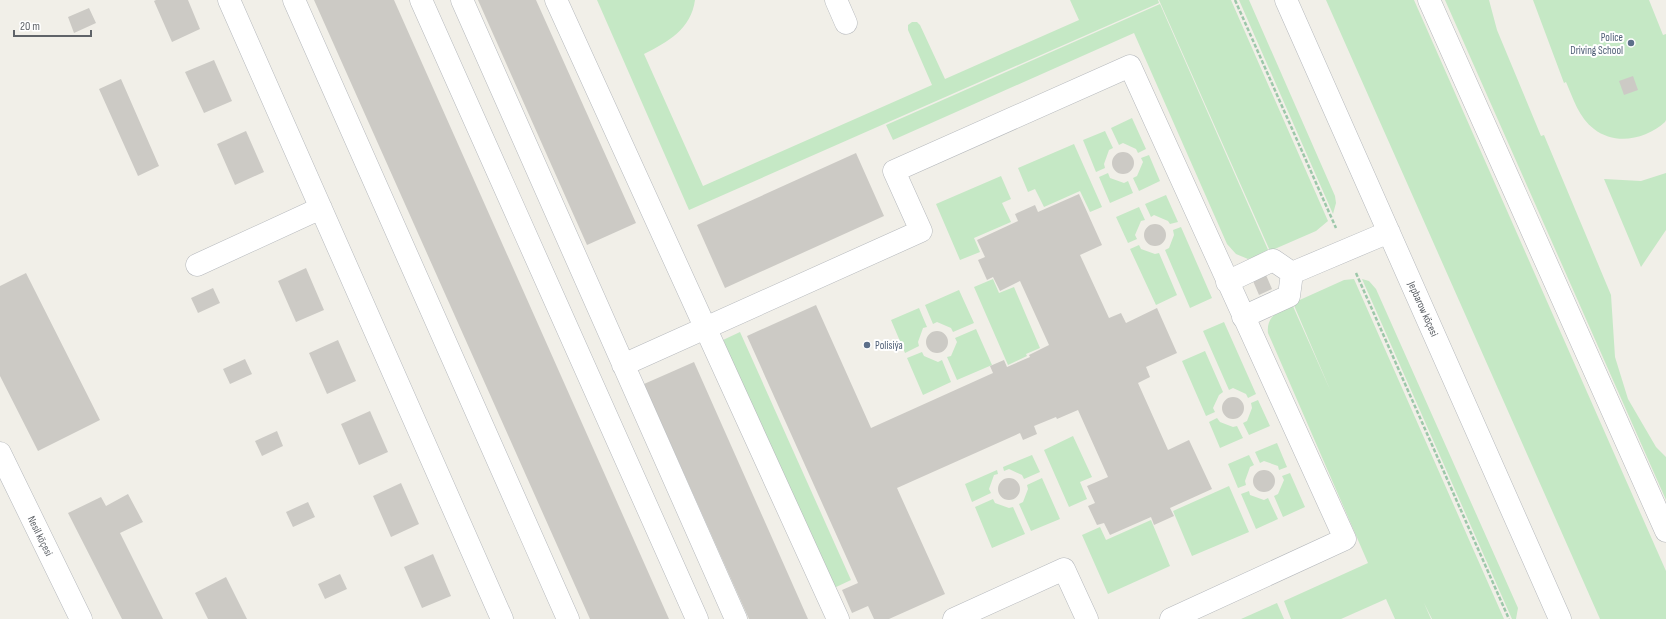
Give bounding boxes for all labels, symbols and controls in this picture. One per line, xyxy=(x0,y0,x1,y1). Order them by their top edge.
scale bar xyxy=(14,12,91,38)
text: 20 m xyxy=(20,19,40,34)
place label: Police Driving School xyxy=(1570,31,1623,57)
marker: Police Driving School xyxy=(1626,38,1636,48)
street label: Jepbarow köçesi xyxy=(1405,279,1441,339)
place label: Polisiýa xyxy=(875,339,903,352)
marker: Polisiýa xyxy=(862,340,872,350)
street label: Nesil köçesi xyxy=(25,514,55,558)

